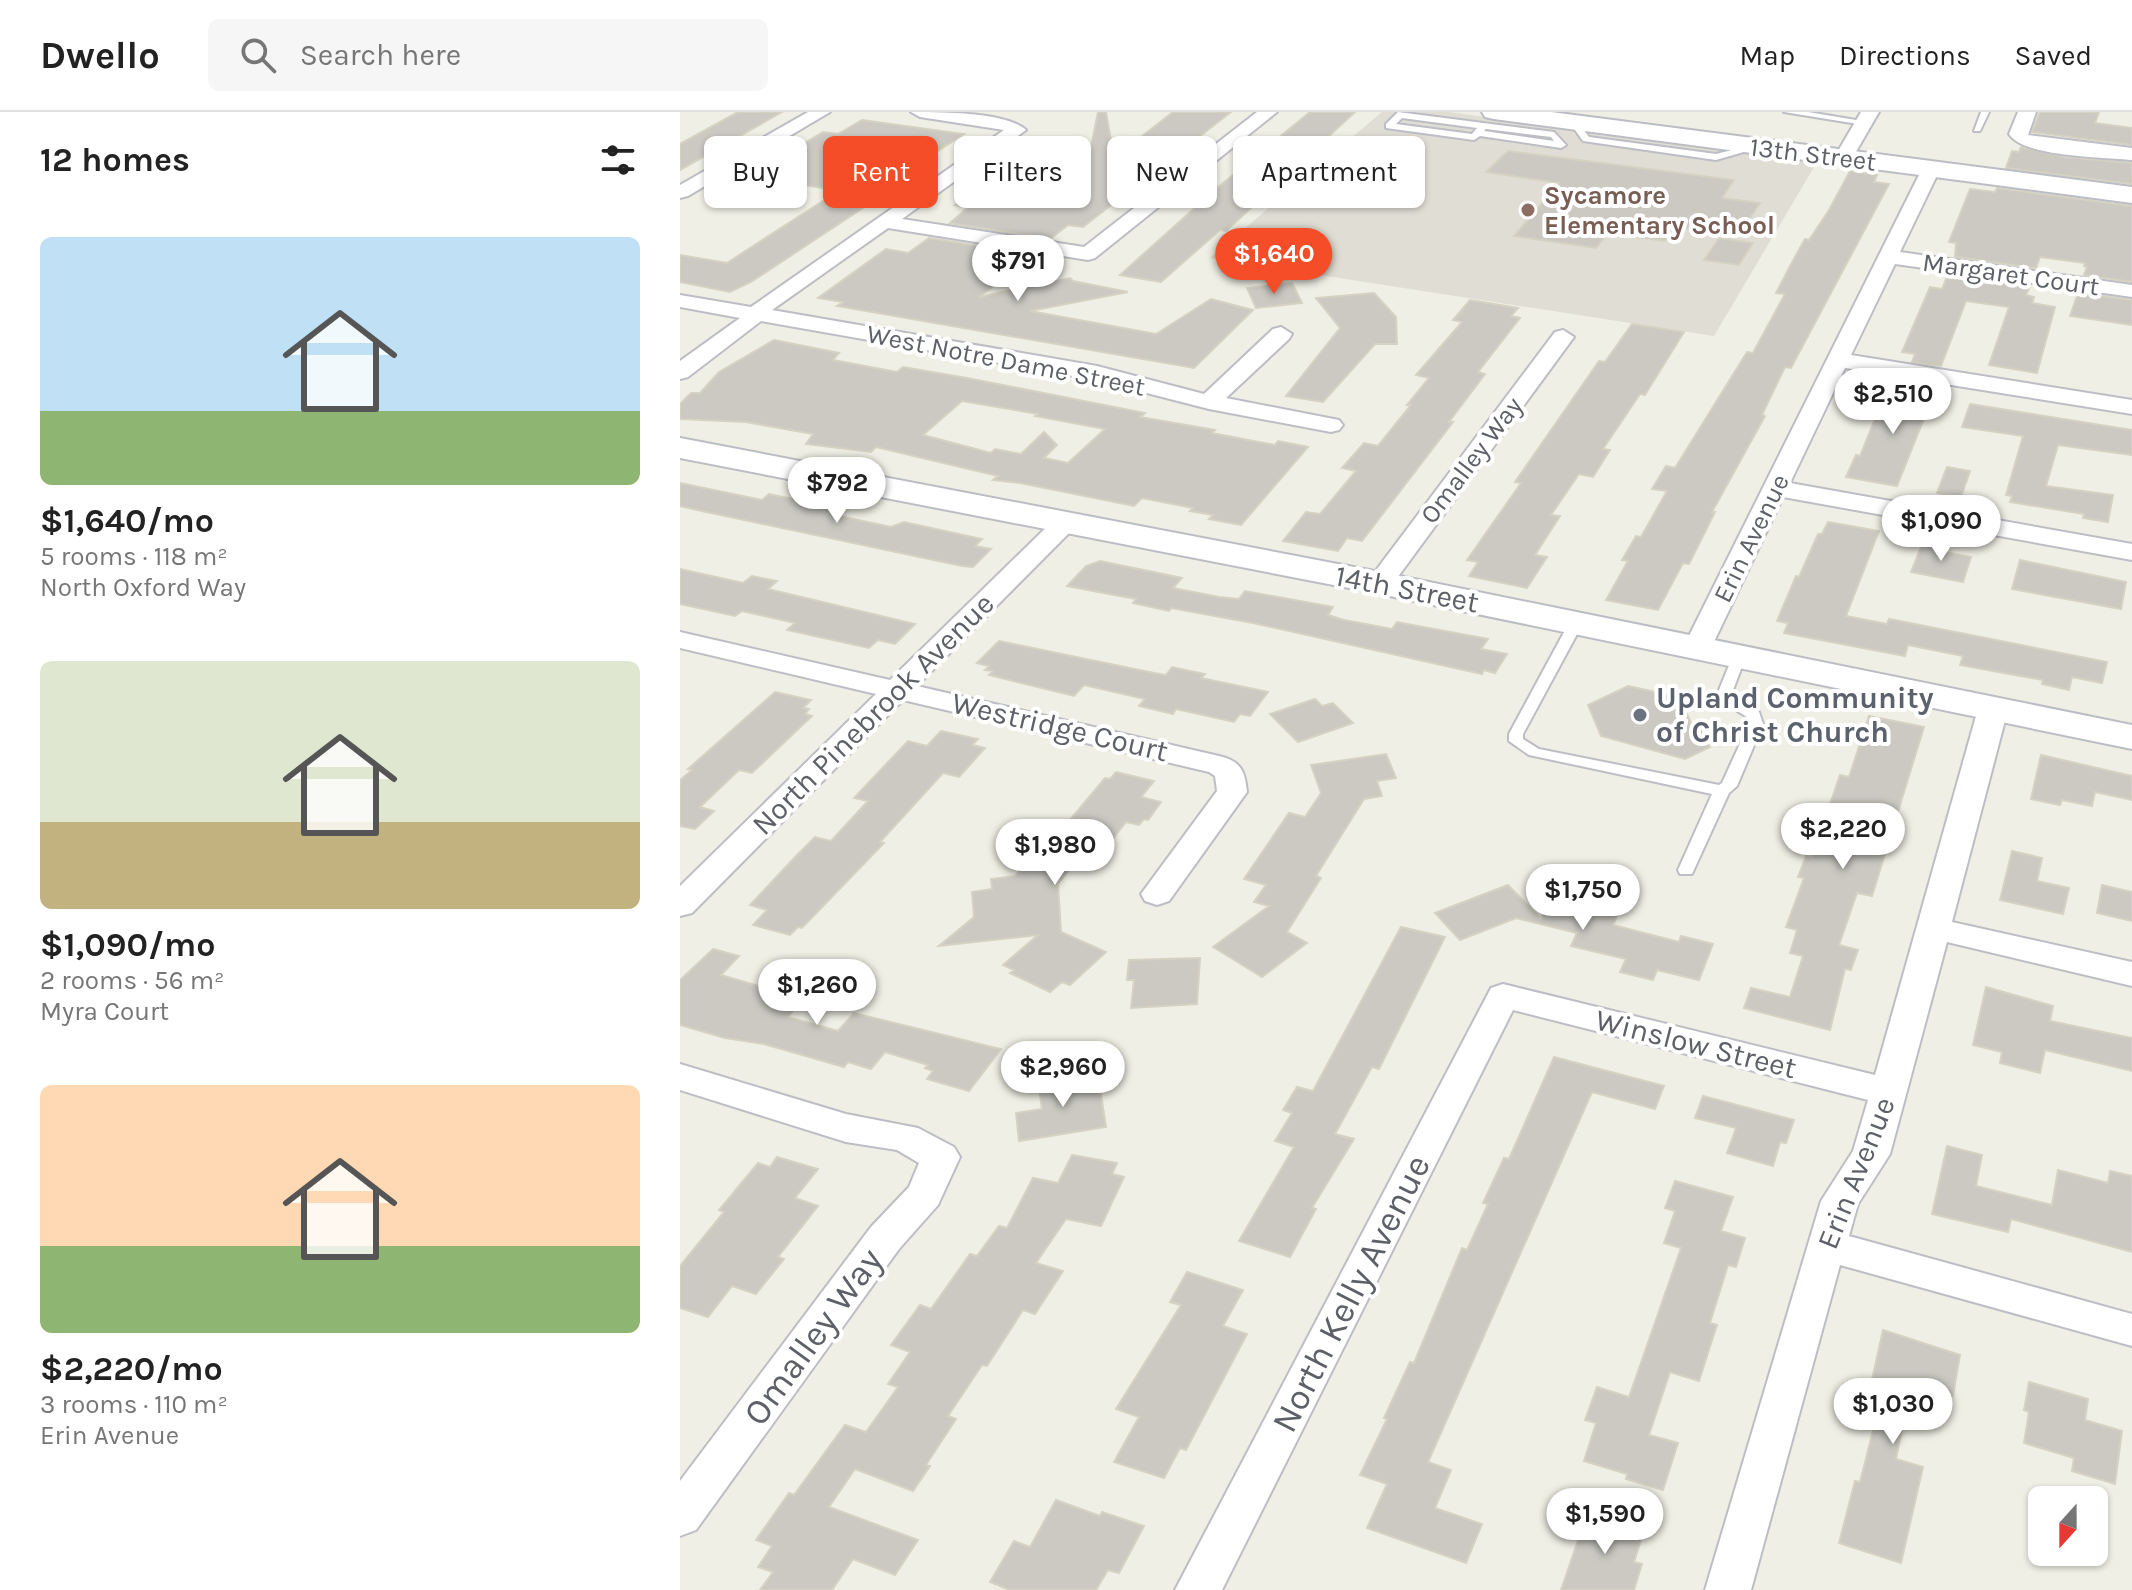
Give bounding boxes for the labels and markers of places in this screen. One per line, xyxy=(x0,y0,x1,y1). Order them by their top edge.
place label: Sycamore Elementary School xyxy=(1544,180,1775,241)
marker: Sycamore Elementary School xyxy=(1519,201,1537,219)
pin: $1,640 xyxy=(1209,228,1339,296)
pin: $791 xyxy=(971,235,1065,303)
pin: $2,510 xyxy=(1828,368,1958,436)
pin: $792 xyxy=(790,457,884,525)
pin: $1,090 xyxy=(1876,495,2006,563)
place label: Upland Community of Christ Church xyxy=(1656,680,1934,750)
marker: Upland Community of Christ Church xyxy=(1631,706,1649,724)
pin: $2,220 xyxy=(1778,803,1908,871)
pin: $1,980 xyxy=(990,819,1120,887)
pin: $1,750 xyxy=(1518,864,1648,932)
pin: $1,260 xyxy=(752,959,882,1027)
pin: $2,960 xyxy=(998,1041,1128,1109)
pin: $1,030 xyxy=(1828,1378,1958,1446)
pin: $1,590 xyxy=(1540,1488,1670,1556)

